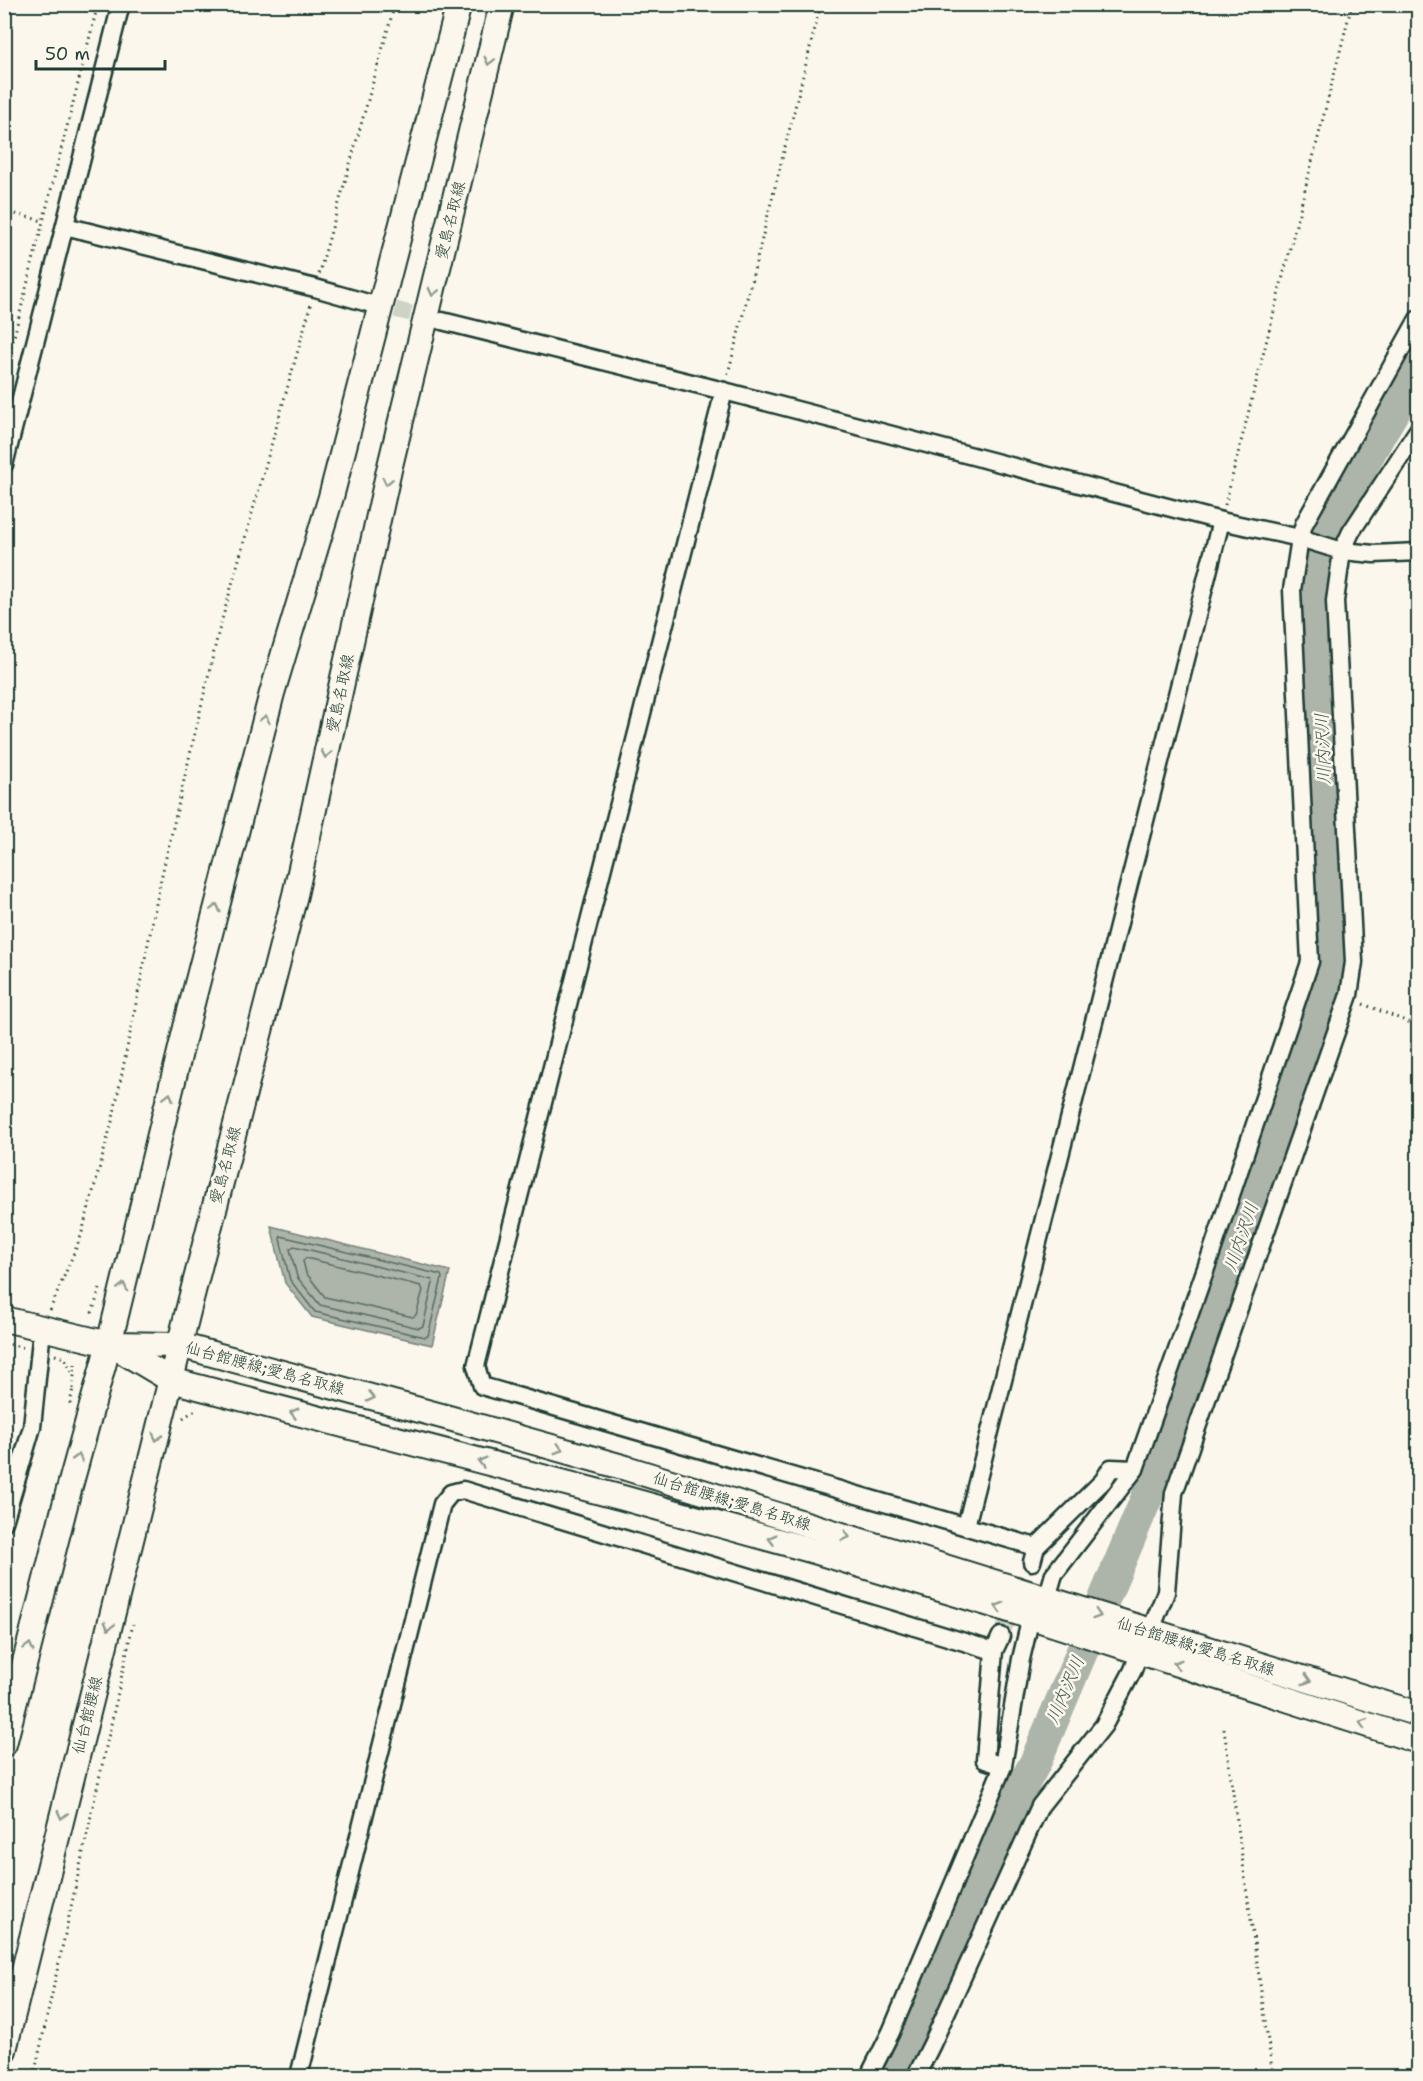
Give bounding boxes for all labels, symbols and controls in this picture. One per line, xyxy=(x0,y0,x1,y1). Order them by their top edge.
scale bar xyxy=(36,33,165,71)
text: 50 m xyxy=(45,42,90,66)
one-way arrow xyxy=(483,56,496,66)
street label: 愛島名取線 xyxy=(430,179,470,261)
one-way arrow xyxy=(427,286,440,296)
one-way arrow xyxy=(381,476,394,486)
street label: 愛島名取線 xyxy=(321,652,359,734)
water label: 川内沢川 xyxy=(1310,713,1336,785)
one-way arrow xyxy=(258,715,270,725)
one-way arrow xyxy=(321,748,334,758)
one-way arrow xyxy=(209,903,222,913)
one-way arrow xyxy=(161,1093,174,1103)
street label: 愛島名取線 xyxy=(205,1124,245,1206)
water label: 川内沢川 xyxy=(1218,1199,1264,1275)
one-way arrow xyxy=(116,1282,129,1292)
street label: 仙台館腰線;愛島名取線 xyxy=(183,1337,347,1399)
one-way arrow xyxy=(366,1389,376,1402)
one-way arrow xyxy=(289,1407,299,1420)
one-way arrow xyxy=(151,1432,164,1442)
one-way arrow xyxy=(553,1442,564,1454)
one-way arrow xyxy=(71,1453,83,1464)
one-way arrow xyxy=(478,1456,488,1469)
street label: 仙台館腰線;愛島名取線 xyxy=(650,1467,814,1535)
one-way arrow xyxy=(840,1529,851,1541)
one-way arrow xyxy=(767,1534,777,1547)
one-way arrow xyxy=(994,1602,1005,1614)
one-way arrow xyxy=(1091,1607,1102,1620)
street label: 仙台館腰線;愛島名取線 xyxy=(1114,1612,1278,1680)
one-way arrow xyxy=(104,1621,117,1631)
one-way arrow xyxy=(22,1642,35,1652)
water label: 川内沢川 xyxy=(1040,1652,1090,1728)
one-way arrow xyxy=(1172,1659,1183,1672)
one-way arrow xyxy=(1301,1673,1312,1685)
street label: 仙台館腰線 xyxy=(67,1674,107,1756)
one-way arrow xyxy=(1358,1718,1369,1730)
one-way arrow xyxy=(57,1810,70,1820)

